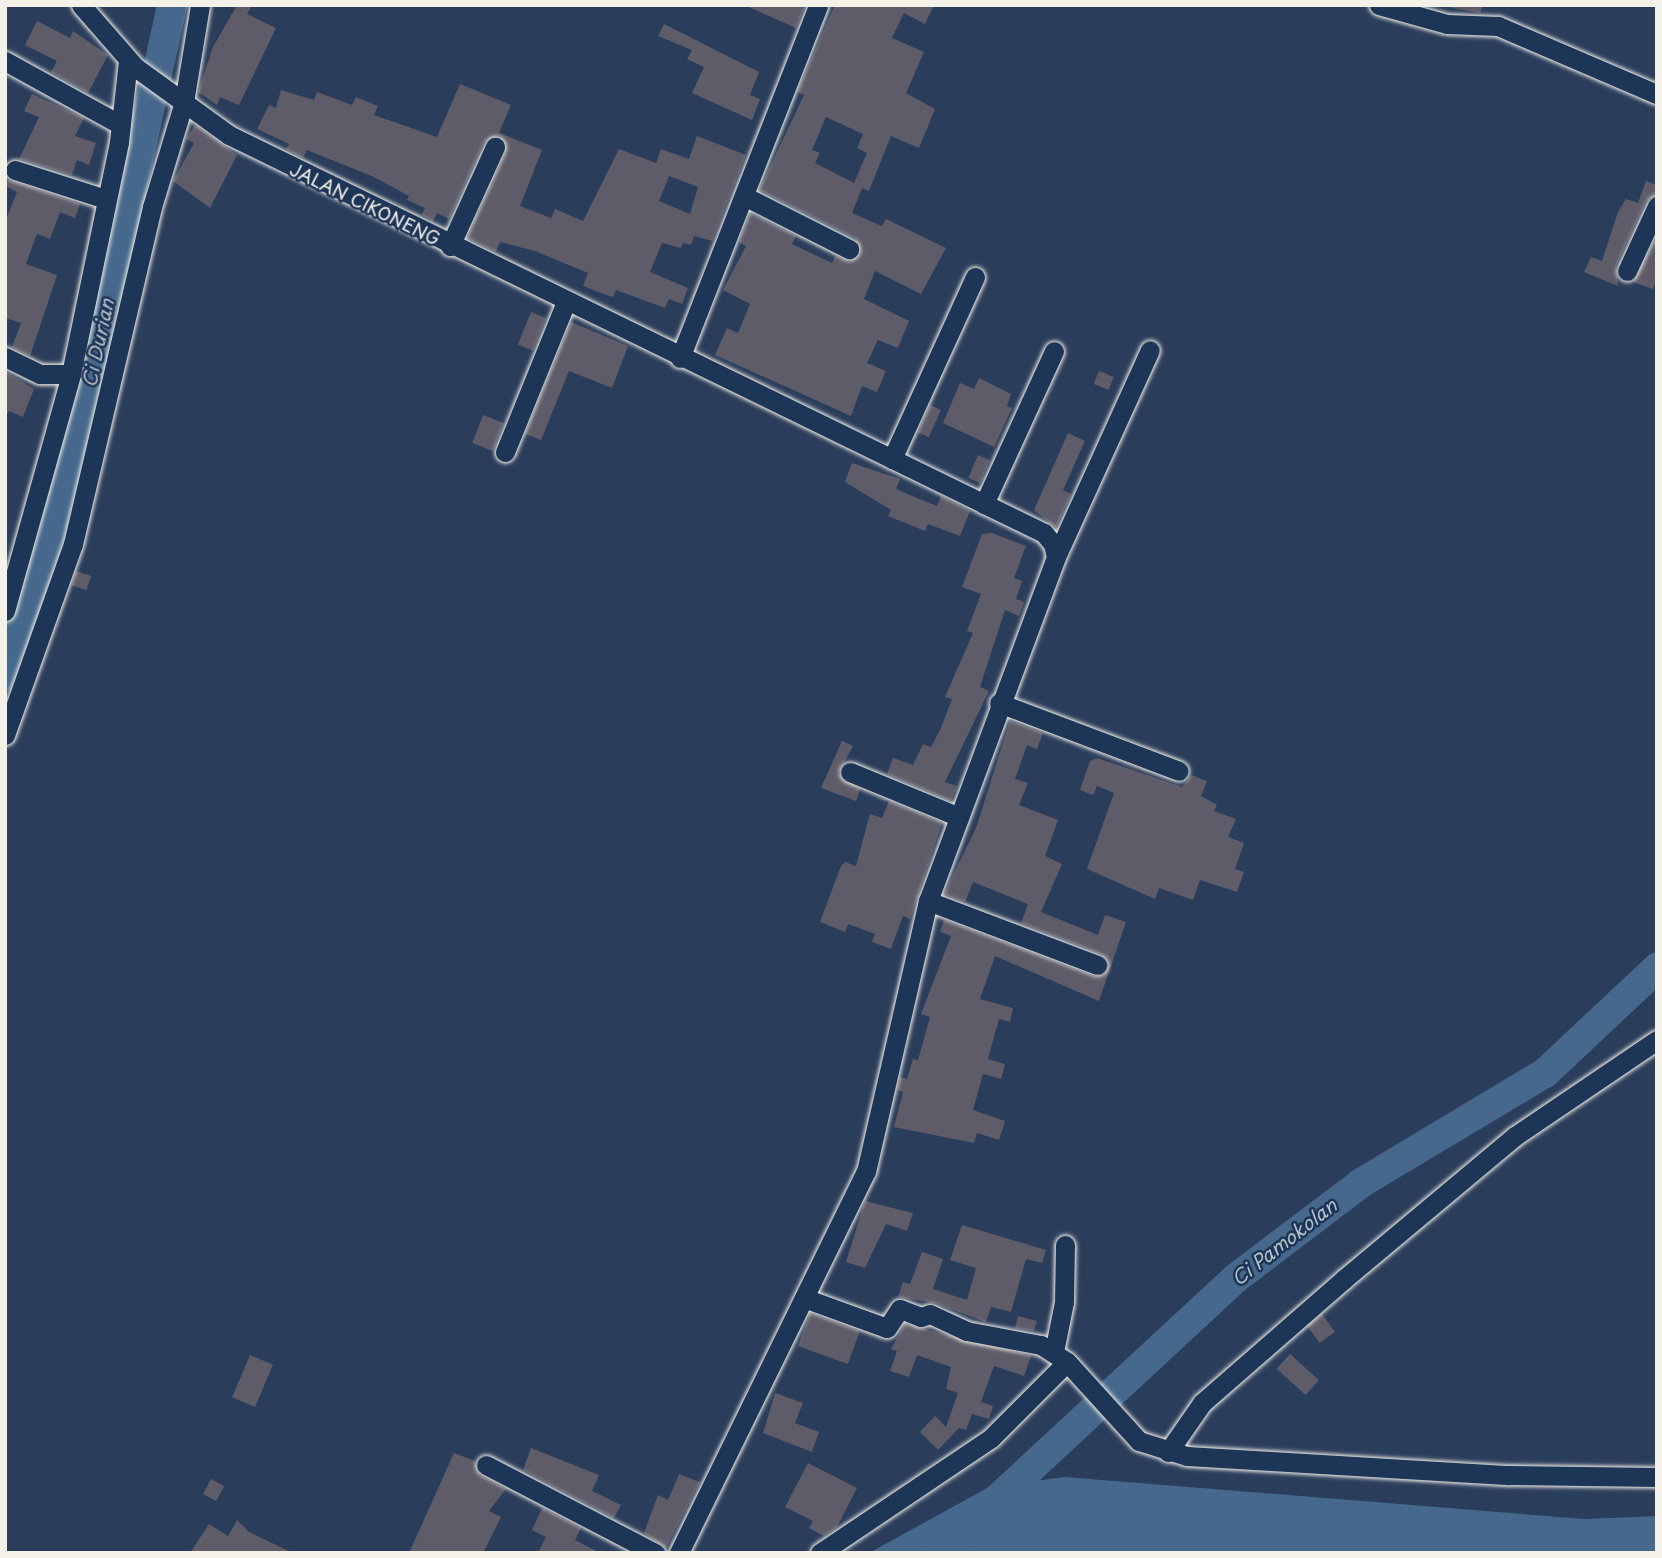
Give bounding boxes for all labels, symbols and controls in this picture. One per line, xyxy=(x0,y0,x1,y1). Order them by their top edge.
street label: JALAN CIKONENG xyxy=(285,158,445,250)
water label: Ci Durian xyxy=(78,297,118,389)
water label: Ci Pamokolan xyxy=(1227,1194,1341,1290)

